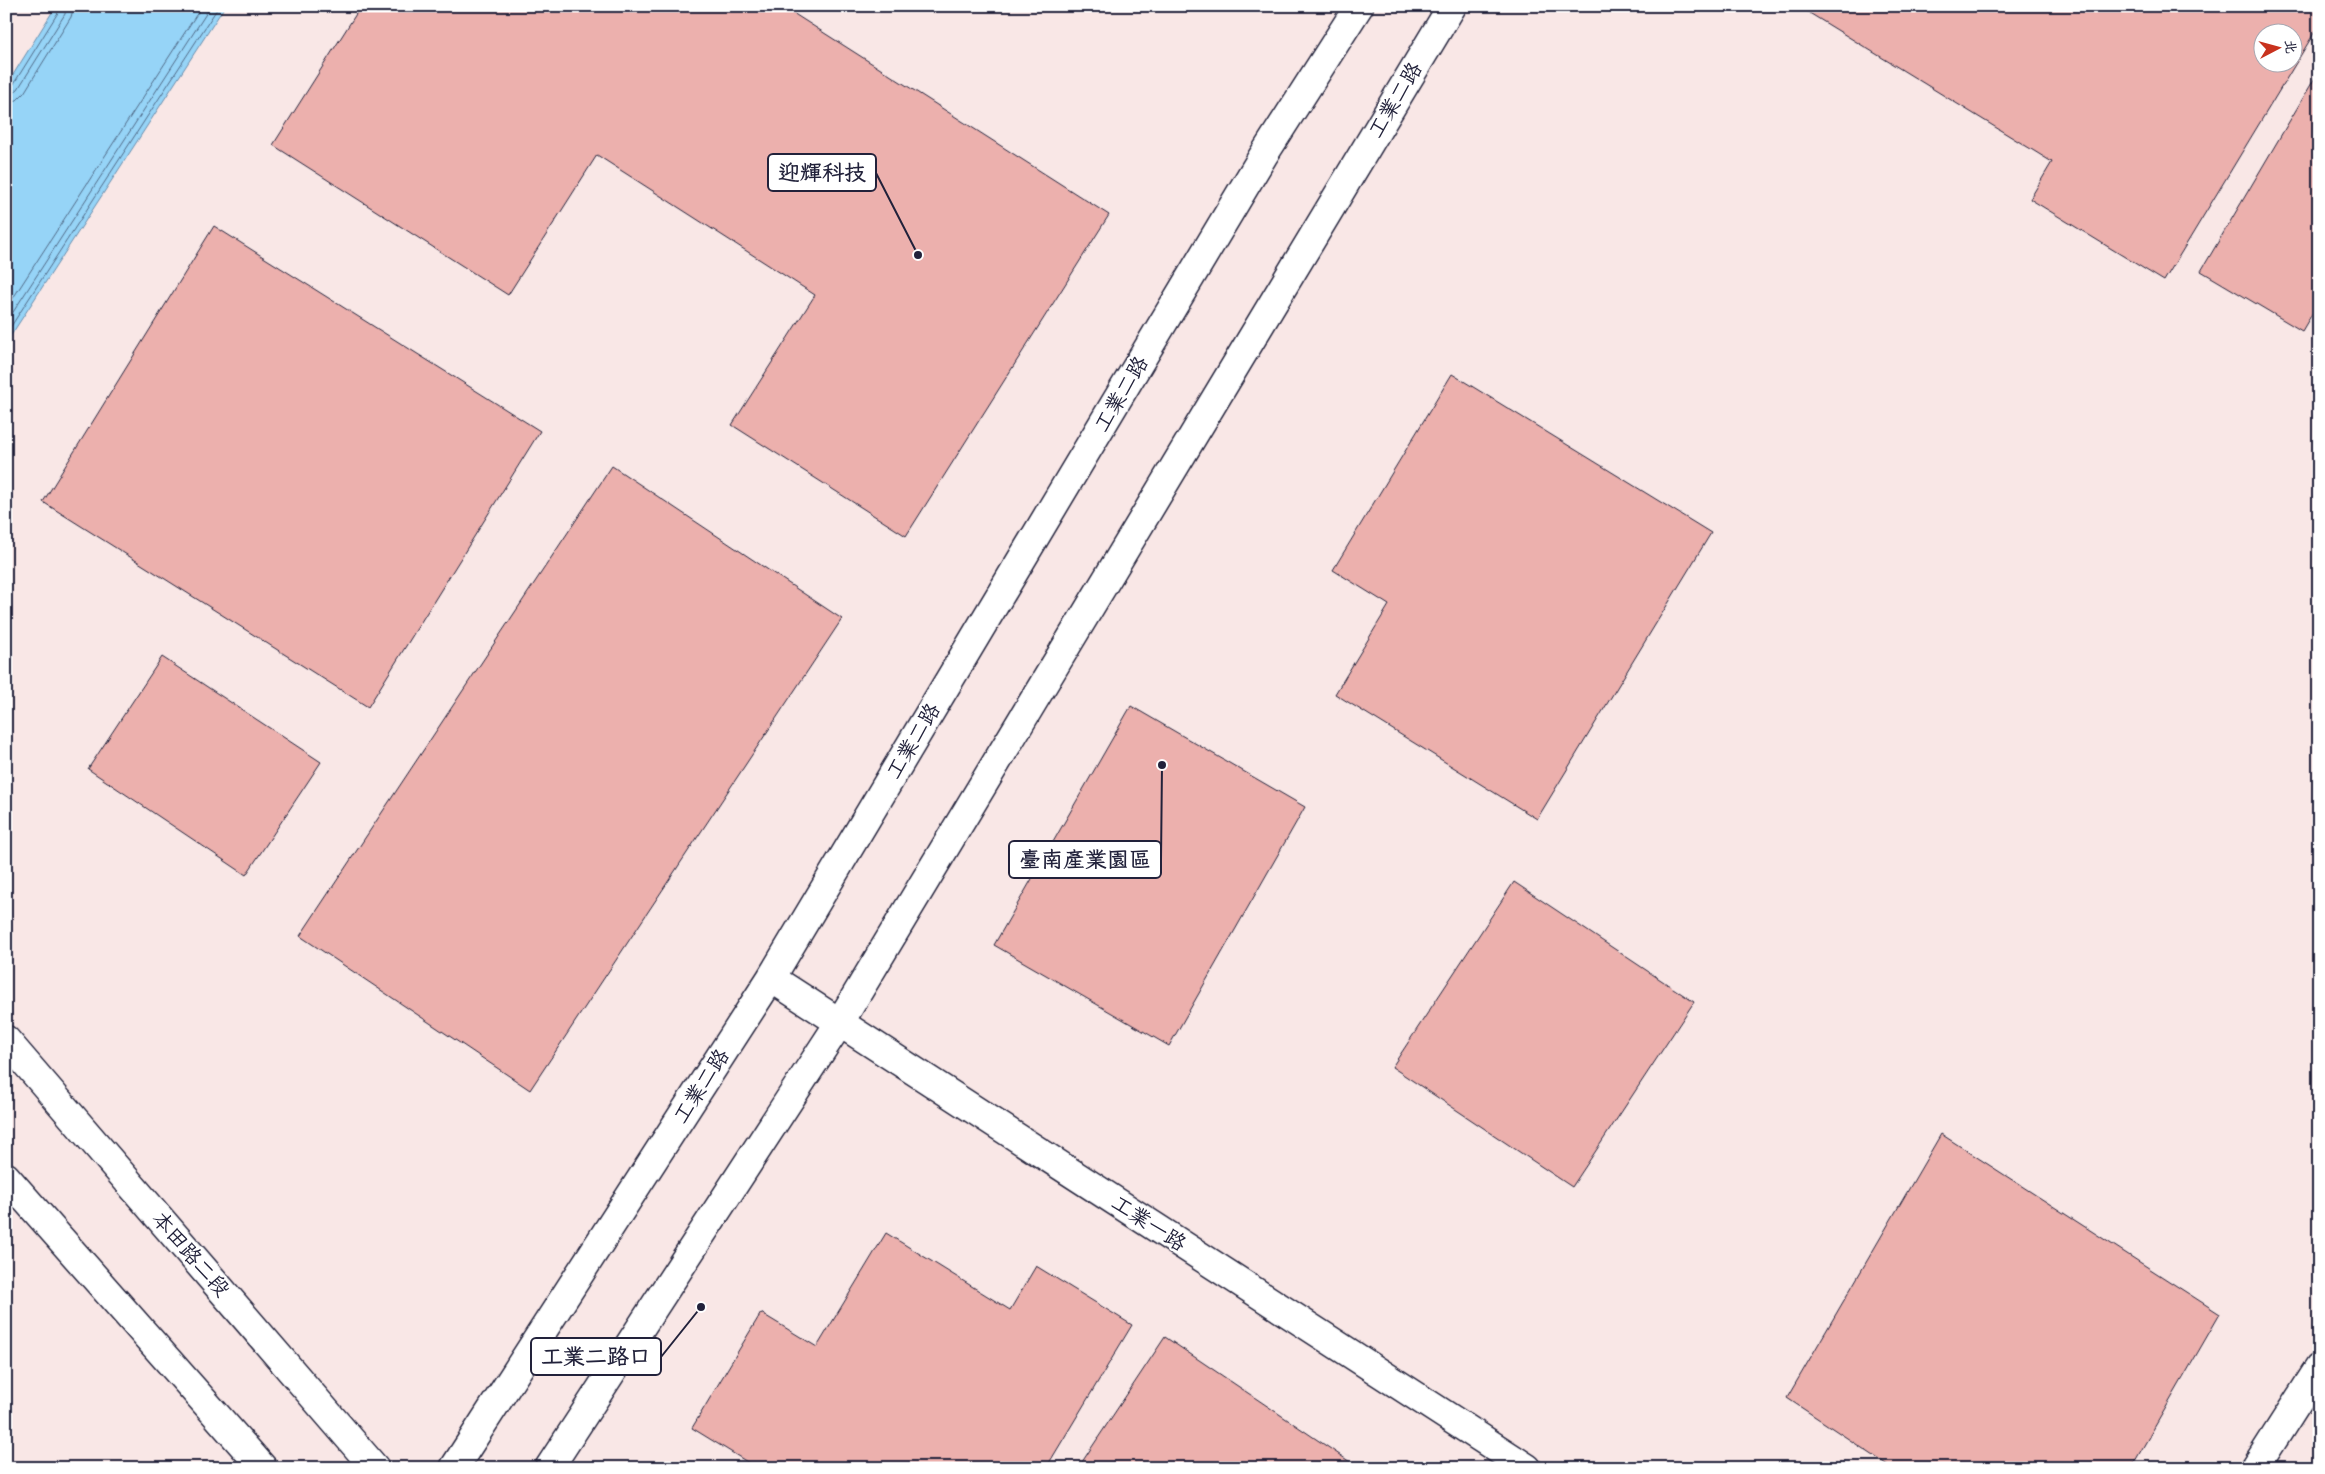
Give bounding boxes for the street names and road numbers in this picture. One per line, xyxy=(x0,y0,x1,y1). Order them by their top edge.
street label: 工業二路 xyxy=(1362,57,1428,143)
street label: 工業二路 xyxy=(1088,351,1154,437)
street label: 工業二路 xyxy=(880,698,946,784)
street label: 工業二路 xyxy=(667,1044,735,1128)
street label: 工業一路 xyxy=(1107,1189,1191,1257)
street label: 本田路二段 xyxy=(147,1206,235,1302)

